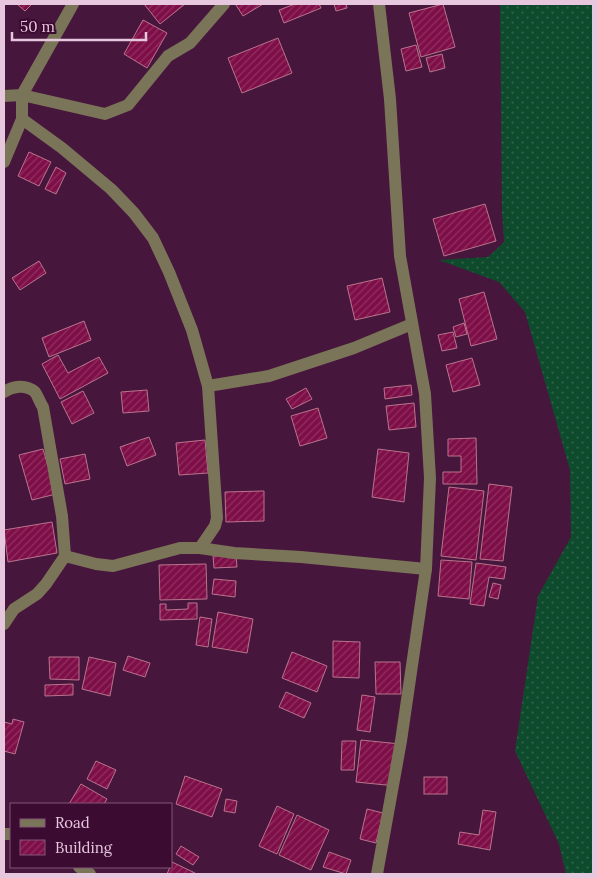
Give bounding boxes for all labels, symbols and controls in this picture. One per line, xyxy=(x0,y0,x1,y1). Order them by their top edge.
scale bar xyxy=(12,10,146,42)
text: 50 m xyxy=(20,17,55,36)
legend xyxy=(10,803,172,868)
text: Road xyxy=(55,813,90,832)
text: Building xyxy=(55,838,113,857)

